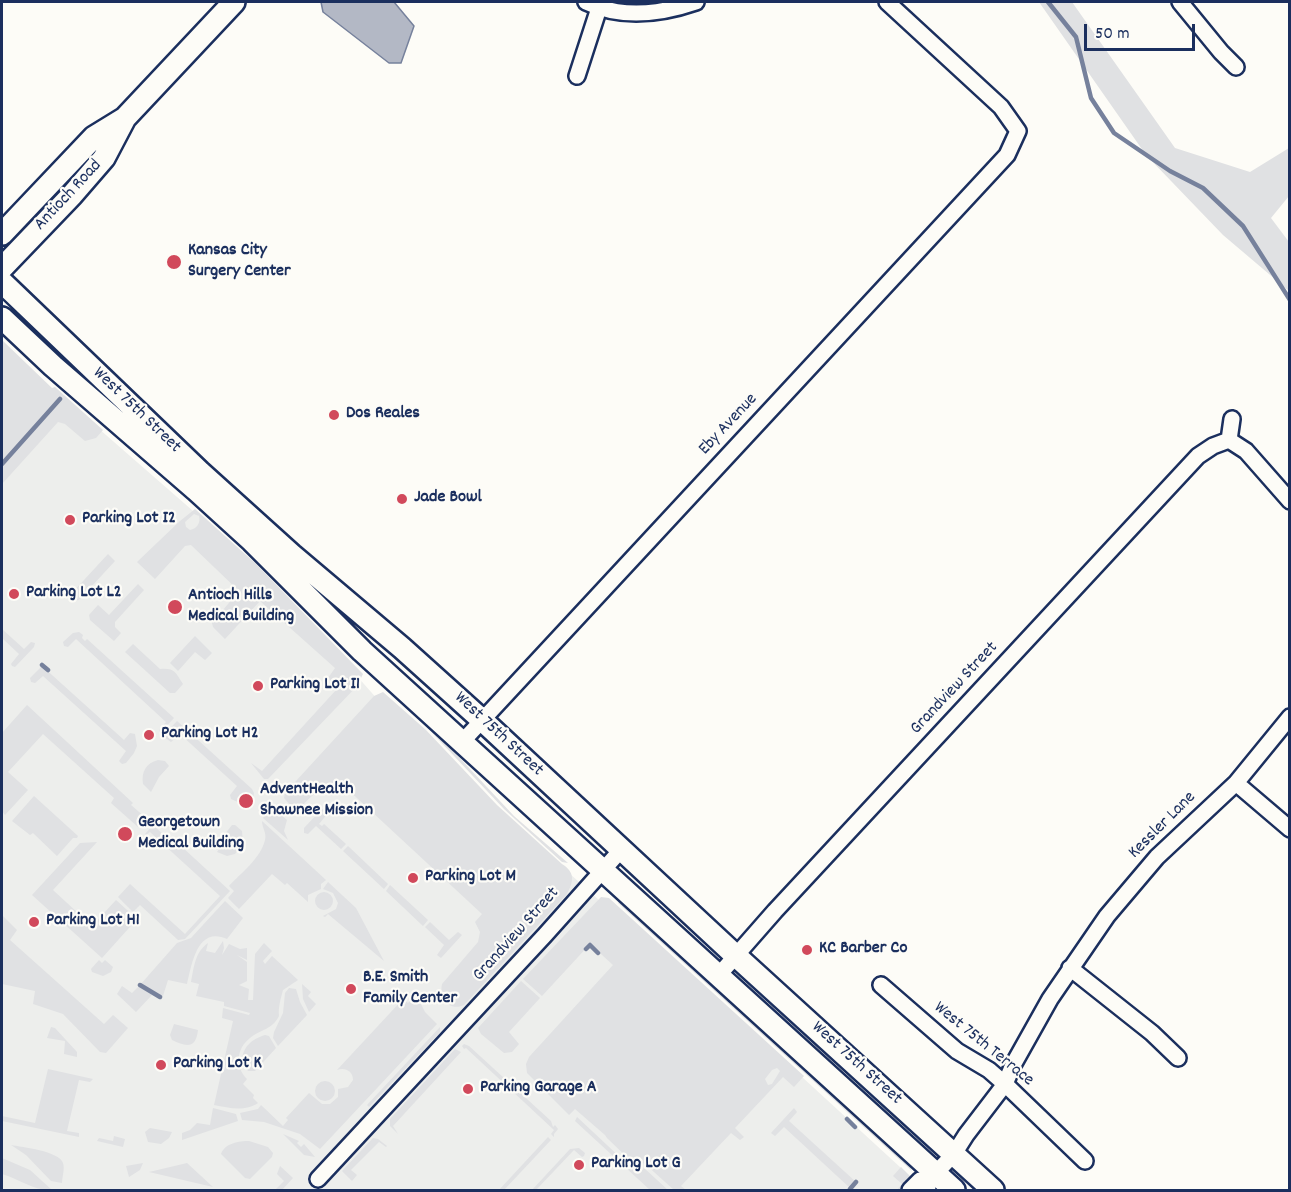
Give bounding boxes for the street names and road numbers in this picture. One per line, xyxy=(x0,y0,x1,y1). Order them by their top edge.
street label: Antioch Road xyxy=(31,156,107,236)
street label: West 75th Street xyxy=(87,363,185,459)
street label: Eby Avenue xyxy=(695,390,763,460)
street label: Grandview Street xyxy=(906,638,1004,740)
street label: West 75th Street xyxy=(449,688,547,782)
street label: Kessler Lane xyxy=(1125,788,1201,864)
street label: Grandview Street xyxy=(469,884,565,986)
street label: West 75th Terrace xyxy=(928,998,1038,1092)
street label: West 75th Street xyxy=(806,1018,906,1110)

